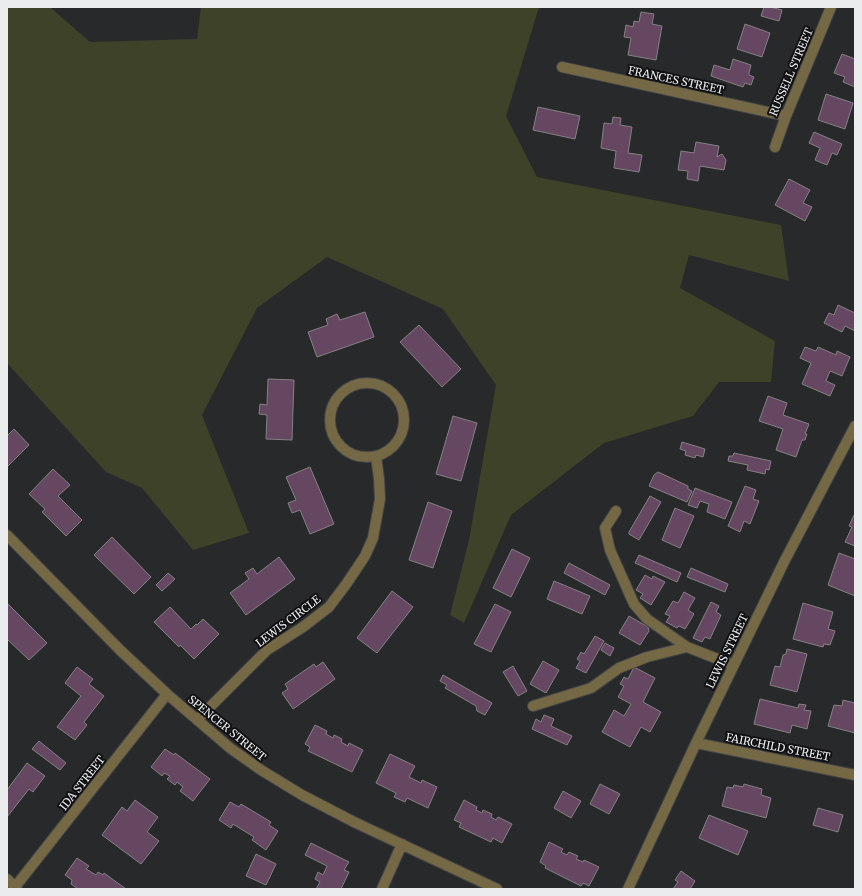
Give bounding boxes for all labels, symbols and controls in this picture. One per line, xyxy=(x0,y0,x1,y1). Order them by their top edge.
street label: RUSSELL STREET xyxy=(766,25,816,118)
street label: FRANCES STREET xyxy=(627,63,726,97)
street label: LEWIS CIRCLE xyxy=(253,592,323,650)
street label: LEWIS STREET xyxy=(703,611,751,691)
street label: SPENCER STREET xyxy=(185,692,269,764)
street label: FAIRCHILD STREET xyxy=(725,730,832,764)
street label: IDA STREET xyxy=(56,753,108,813)

